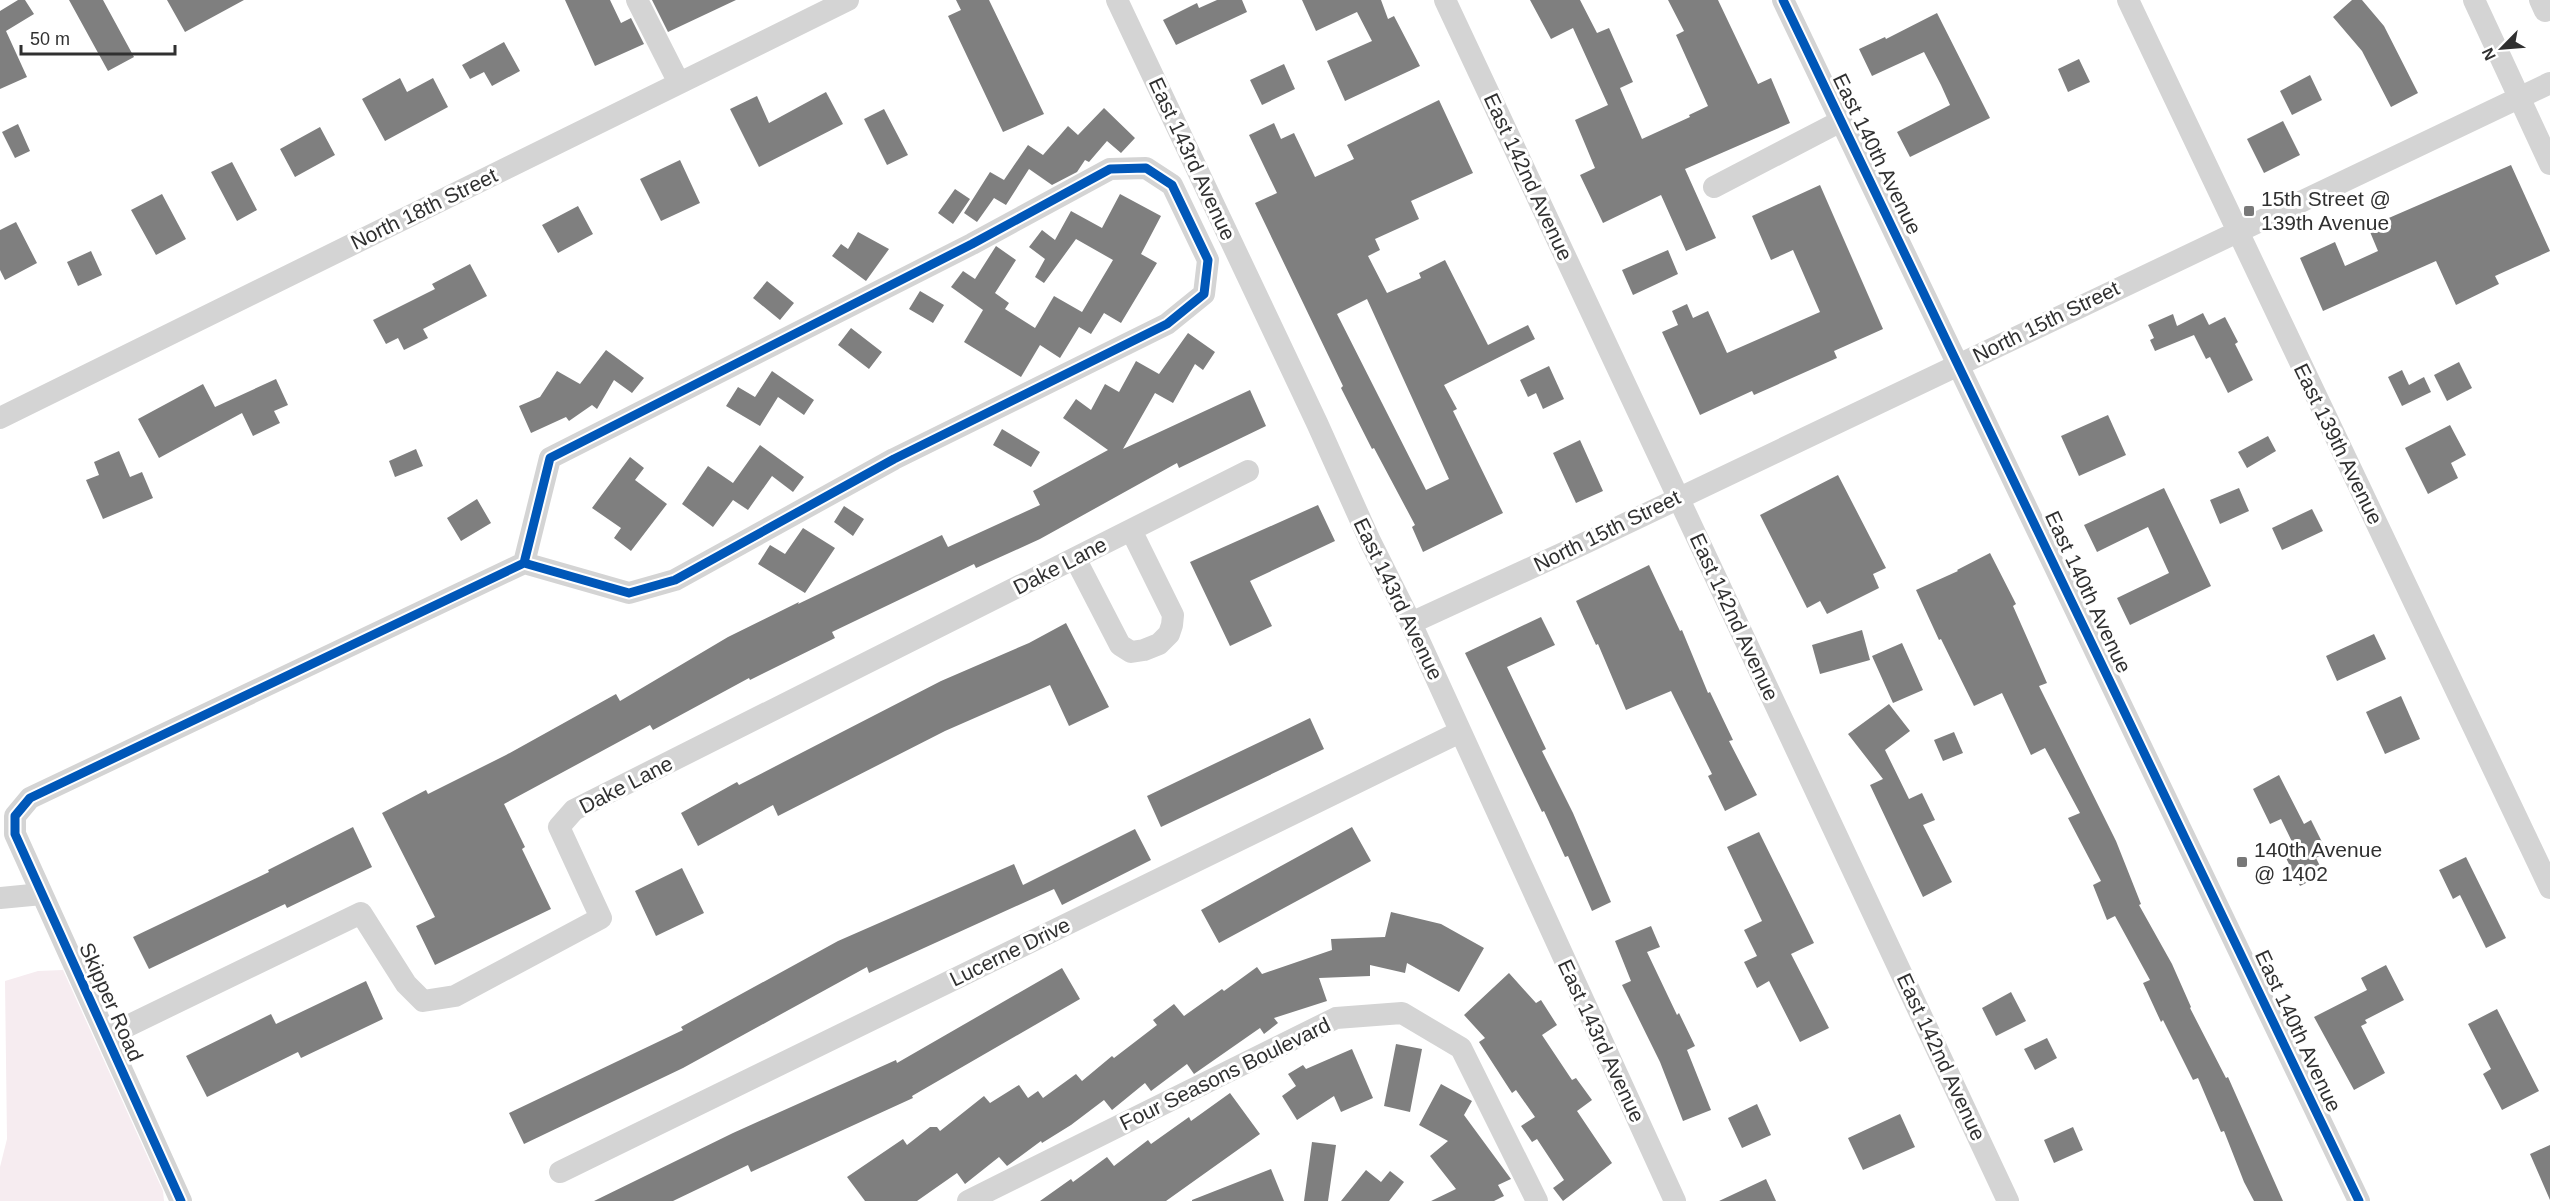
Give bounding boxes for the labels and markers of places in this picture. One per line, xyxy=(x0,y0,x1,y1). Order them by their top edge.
place label: 15th Street @ 139th Avenue xyxy=(2261,187,2391,234)
marker: 15th Street @ 139th Avenue xyxy=(2242,204,2256,218)
place label: 140th Avenue @ 1402 xyxy=(2254,838,2382,885)
marker: 140th Avenue @ 1402 xyxy=(2235,855,2249,869)

